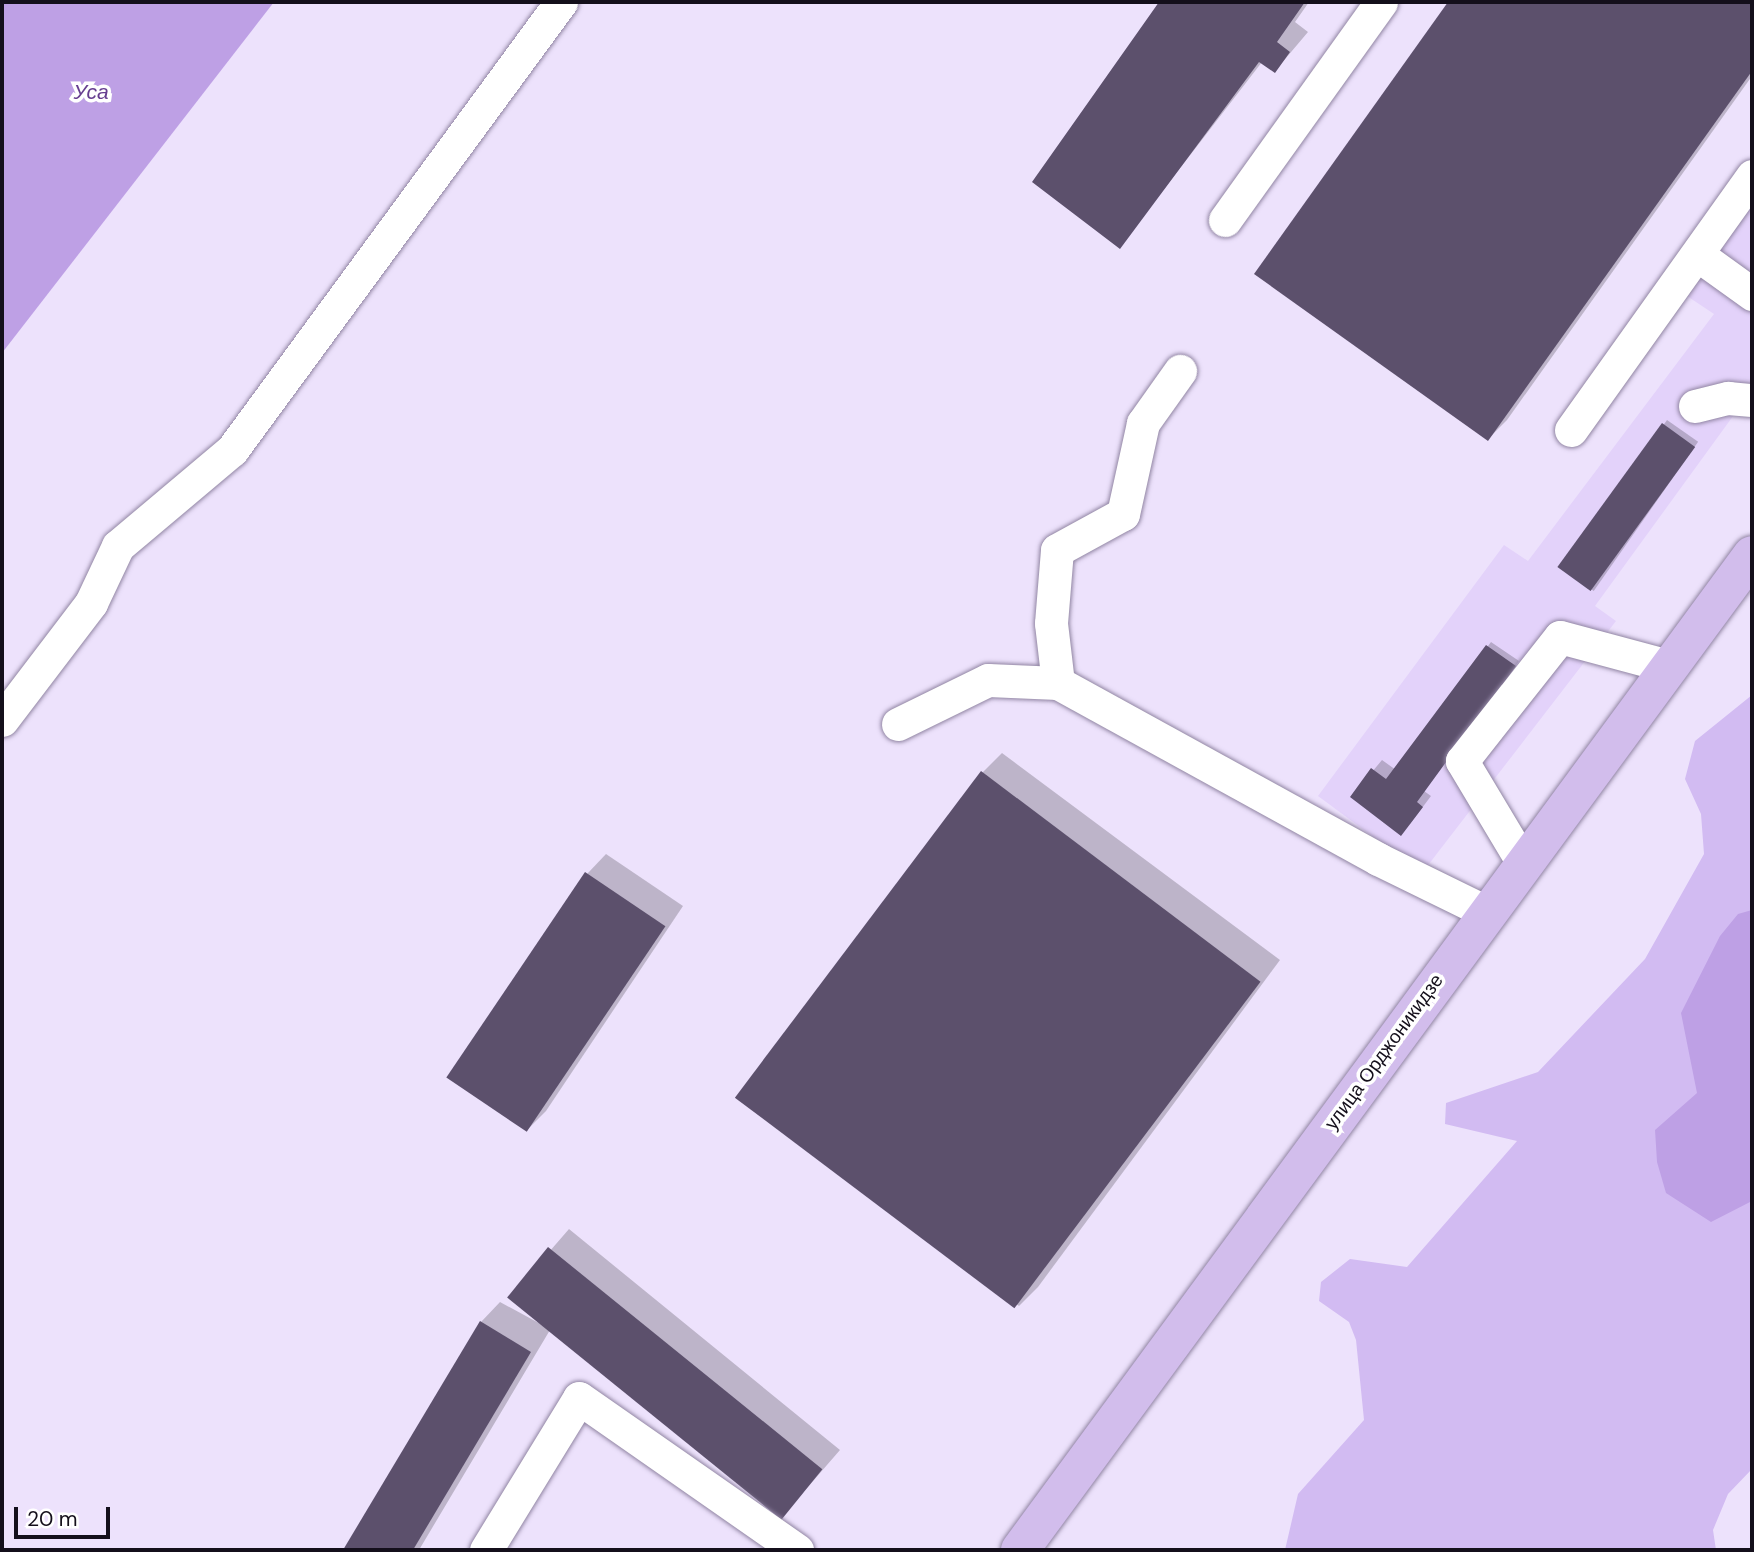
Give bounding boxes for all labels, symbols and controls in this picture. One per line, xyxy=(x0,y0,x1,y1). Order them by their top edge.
water label: Уса xyxy=(73,79,109,105)
street label: улица Орджоникидзе xyxy=(1320,970,1448,1134)
scale bar xyxy=(18,1492,114,1536)
text: 20 m xyxy=(27,1505,78,1533)

